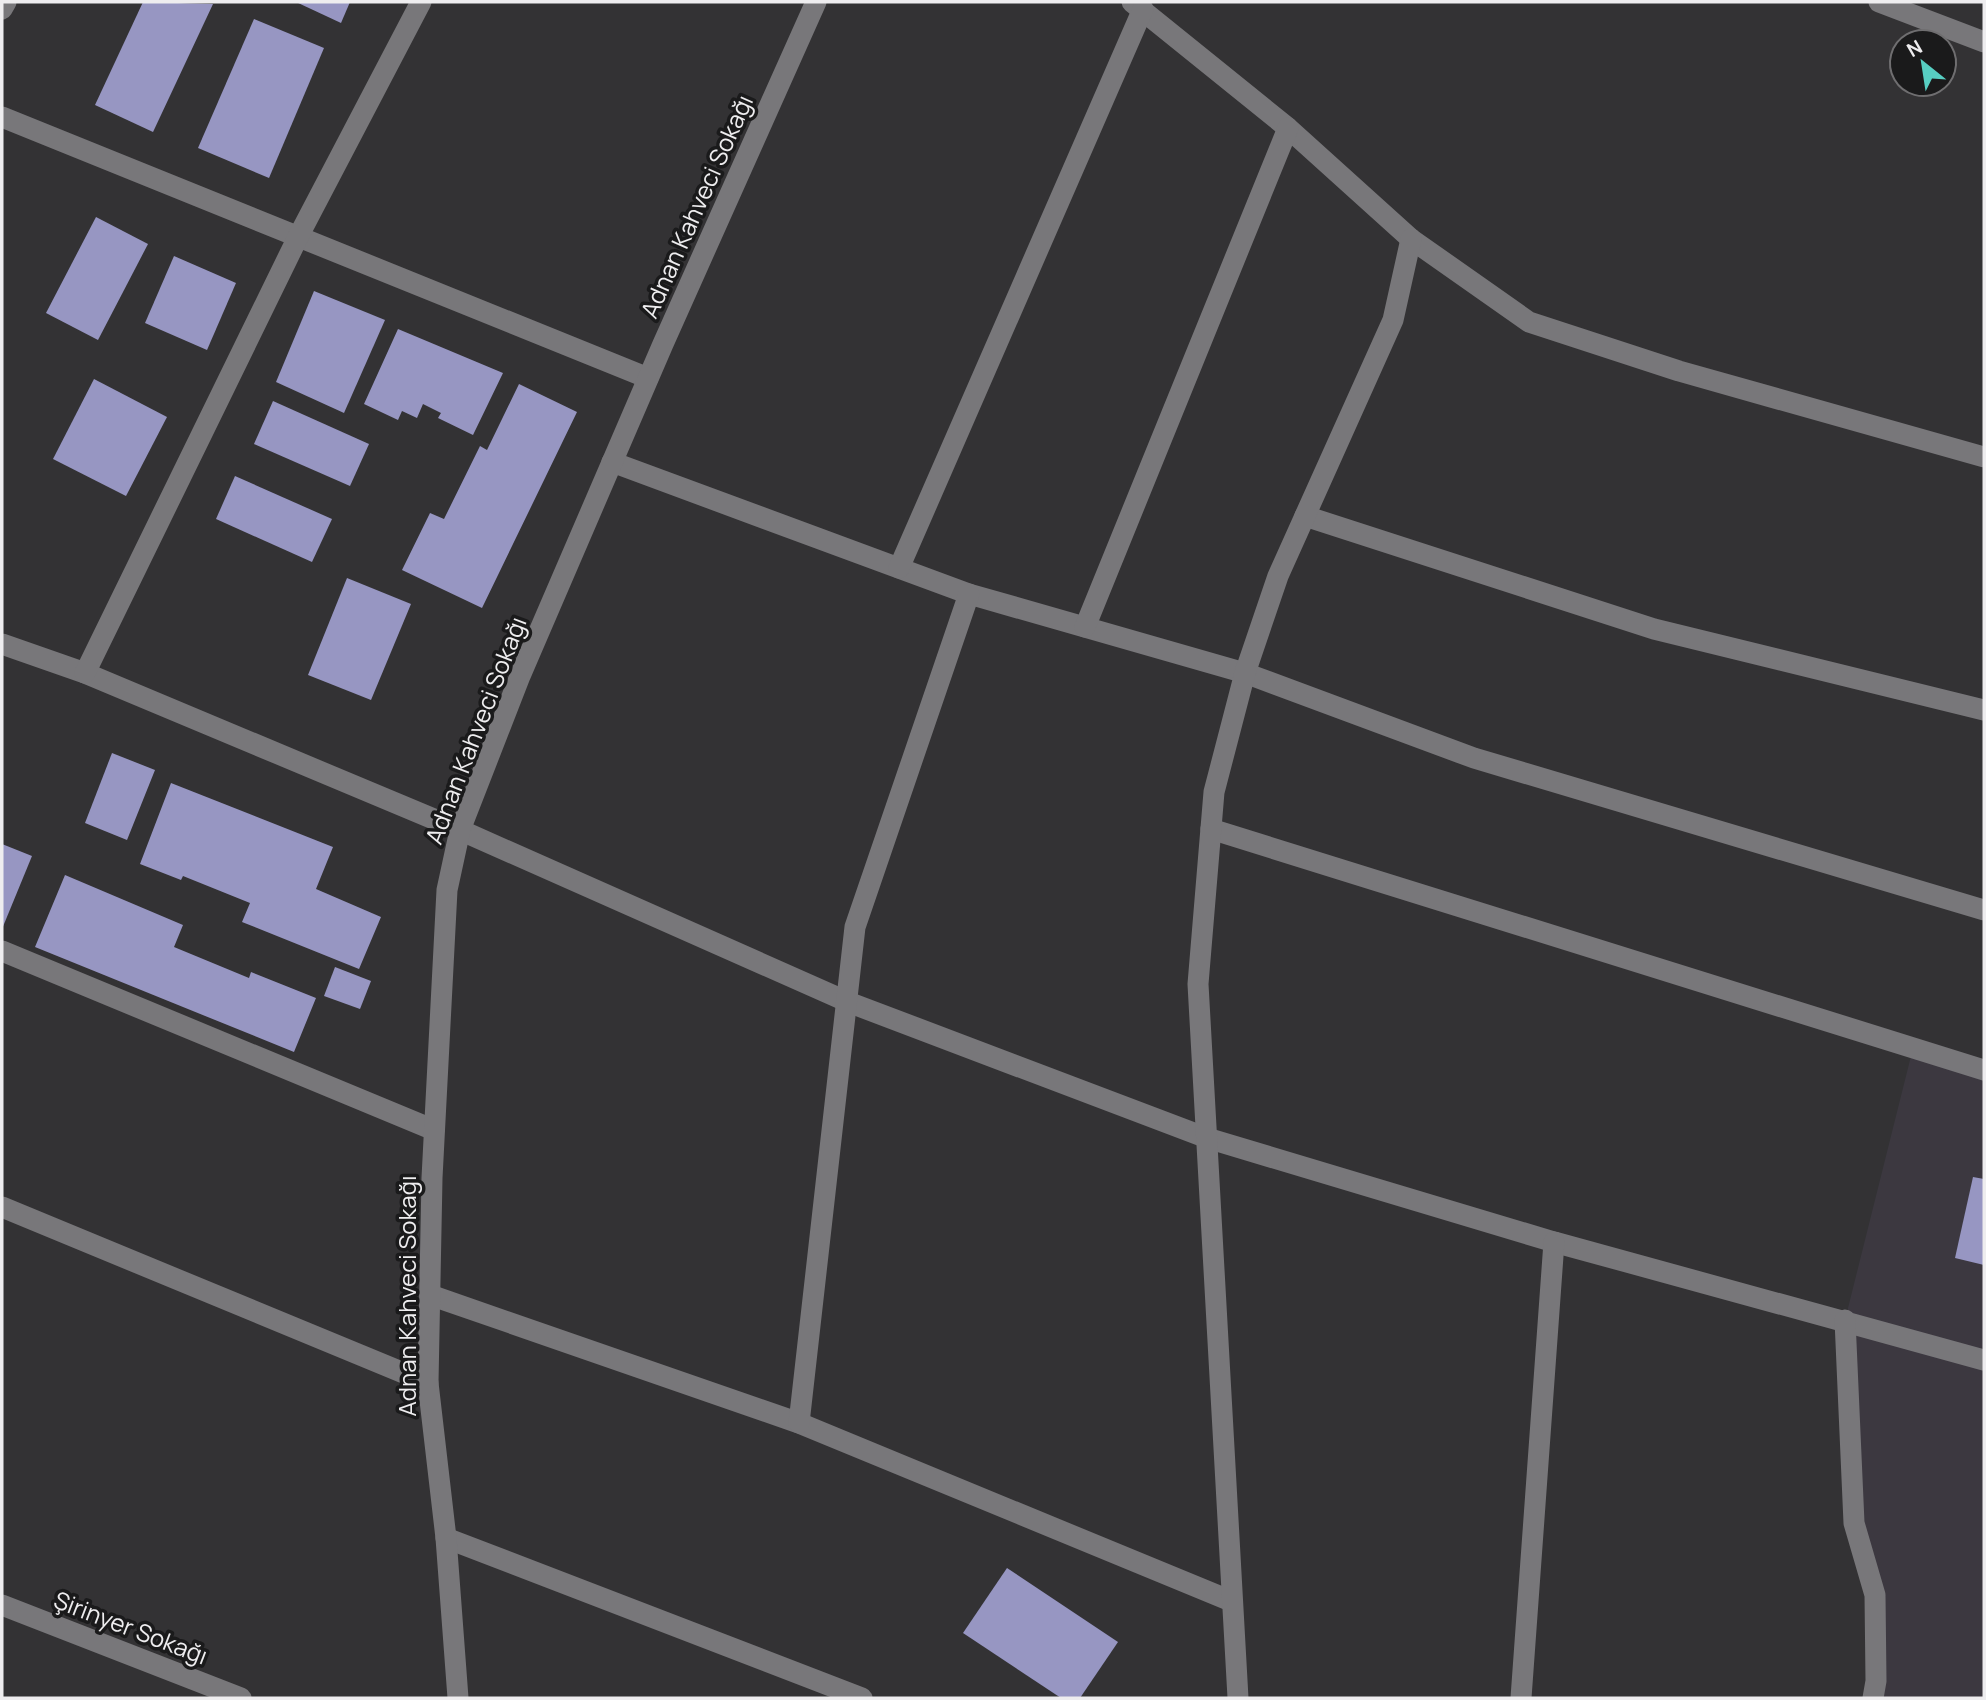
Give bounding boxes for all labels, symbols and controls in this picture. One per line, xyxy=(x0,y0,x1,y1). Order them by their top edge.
north arrow xyxy=(1888,28,1958,98)
text: N xyxy=(1902,34,1927,63)
street label: Adnan Kahveci Sokağı xyxy=(632,89,760,323)
street label: Adnan Kahveci Sokağı xyxy=(416,612,534,848)
street label: Adnan Kahveci Sokağı xyxy=(390,1175,423,1417)
street label: Şirinyer Sokağı xyxy=(49,1583,213,1671)

